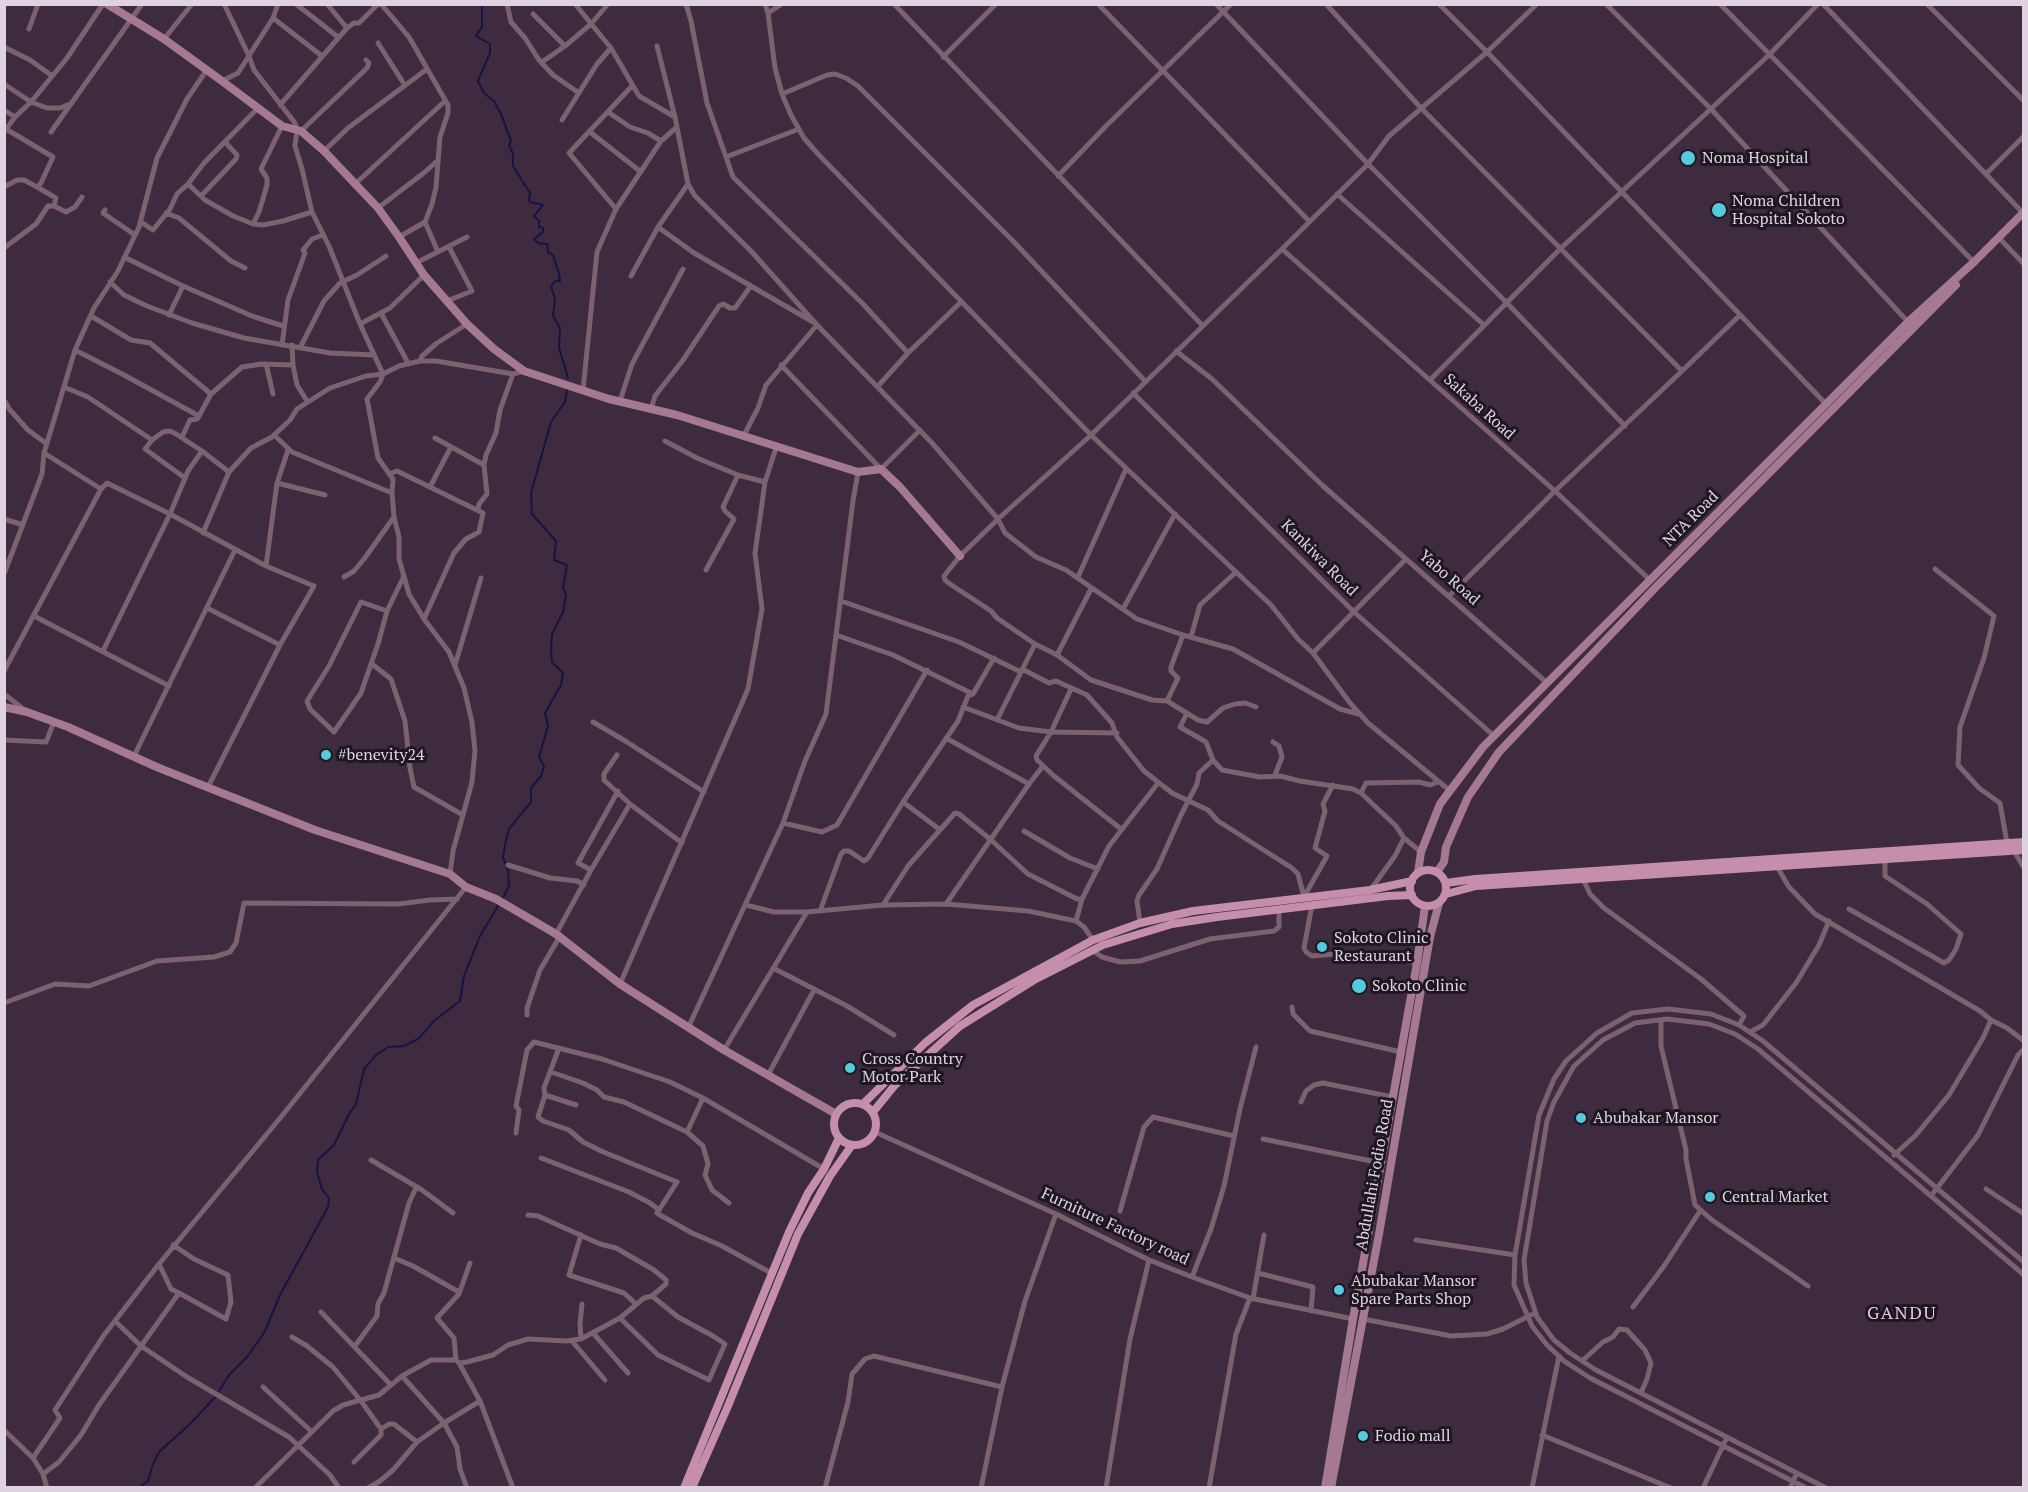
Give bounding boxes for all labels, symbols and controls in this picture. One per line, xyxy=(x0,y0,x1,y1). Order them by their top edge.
place label: Noma Hospital xyxy=(1702,148,1808,168)
marker: Noma Hospital xyxy=(1679,149,1697,167)
place label: Noma Children Hospital Sokoto xyxy=(1732,191,1845,229)
marker: Noma Children Hospital Sokoto xyxy=(1710,201,1728,219)
street label: Sakaba Road xyxy=(1439,370,1519,444)
street label: NTA Road xyxy=(1659,487,1723,551)
street label: Kankiwa Road xyxy=(1277,516,1361,600)
street label: Yabo Road xyxy=(1415,546,1483,610)
place label: #benevity24 xyxy=(338,745,425,765)
marker: #benevity24 xyxy=(319,748,333,762)
place label: Sokoto Clinic Restaurant xyxy=(1334,928,1429,966)
marker: Sokoto Clinic Restaurant xyxy=(1315,940,1329,954)
place label: Sokoto Clinic xyxy=(1372,976,1467,996)
marker: Sokoto Clinic xyxy=(1350,977,1368,995)
place label: Cross Country Motor Park xyxy=(862,1049,963,1087)
marker: Cross Country Motor Park xyxy=(843,1061,857,1075)
street label: Abdullahi Fodio Road xyxy=(1352,1098,1398,1252)
place label: Abubakar Mansor xyxy=(1593,1108,1718,1128)
marker: Abubakar Mansor xyxy=(1574,1111,1588,1125)
street label: Furniture Factory road xyxy=(1038,1184,1192,1270)
place label: Central Market xyxy=(1722,1187,1828,1207)
marker: Central Market xyxy=(1703,1190,1717,1204)
place label: Abubakar Mansor Spare Parts Shop xyxy=(1351,1271,1476,1309)
marker: Abubakar Mansor Spare Parts Shop xyxy=(1332,1283,1346,1297)
district label: GANDU xyxy=(1867,1303,1937,1325)
place label: Fodio mall xyxy=(1375,1426,1451,1446)
marker: Fodio mall xyxy=(1356,1429,1370,1443)

